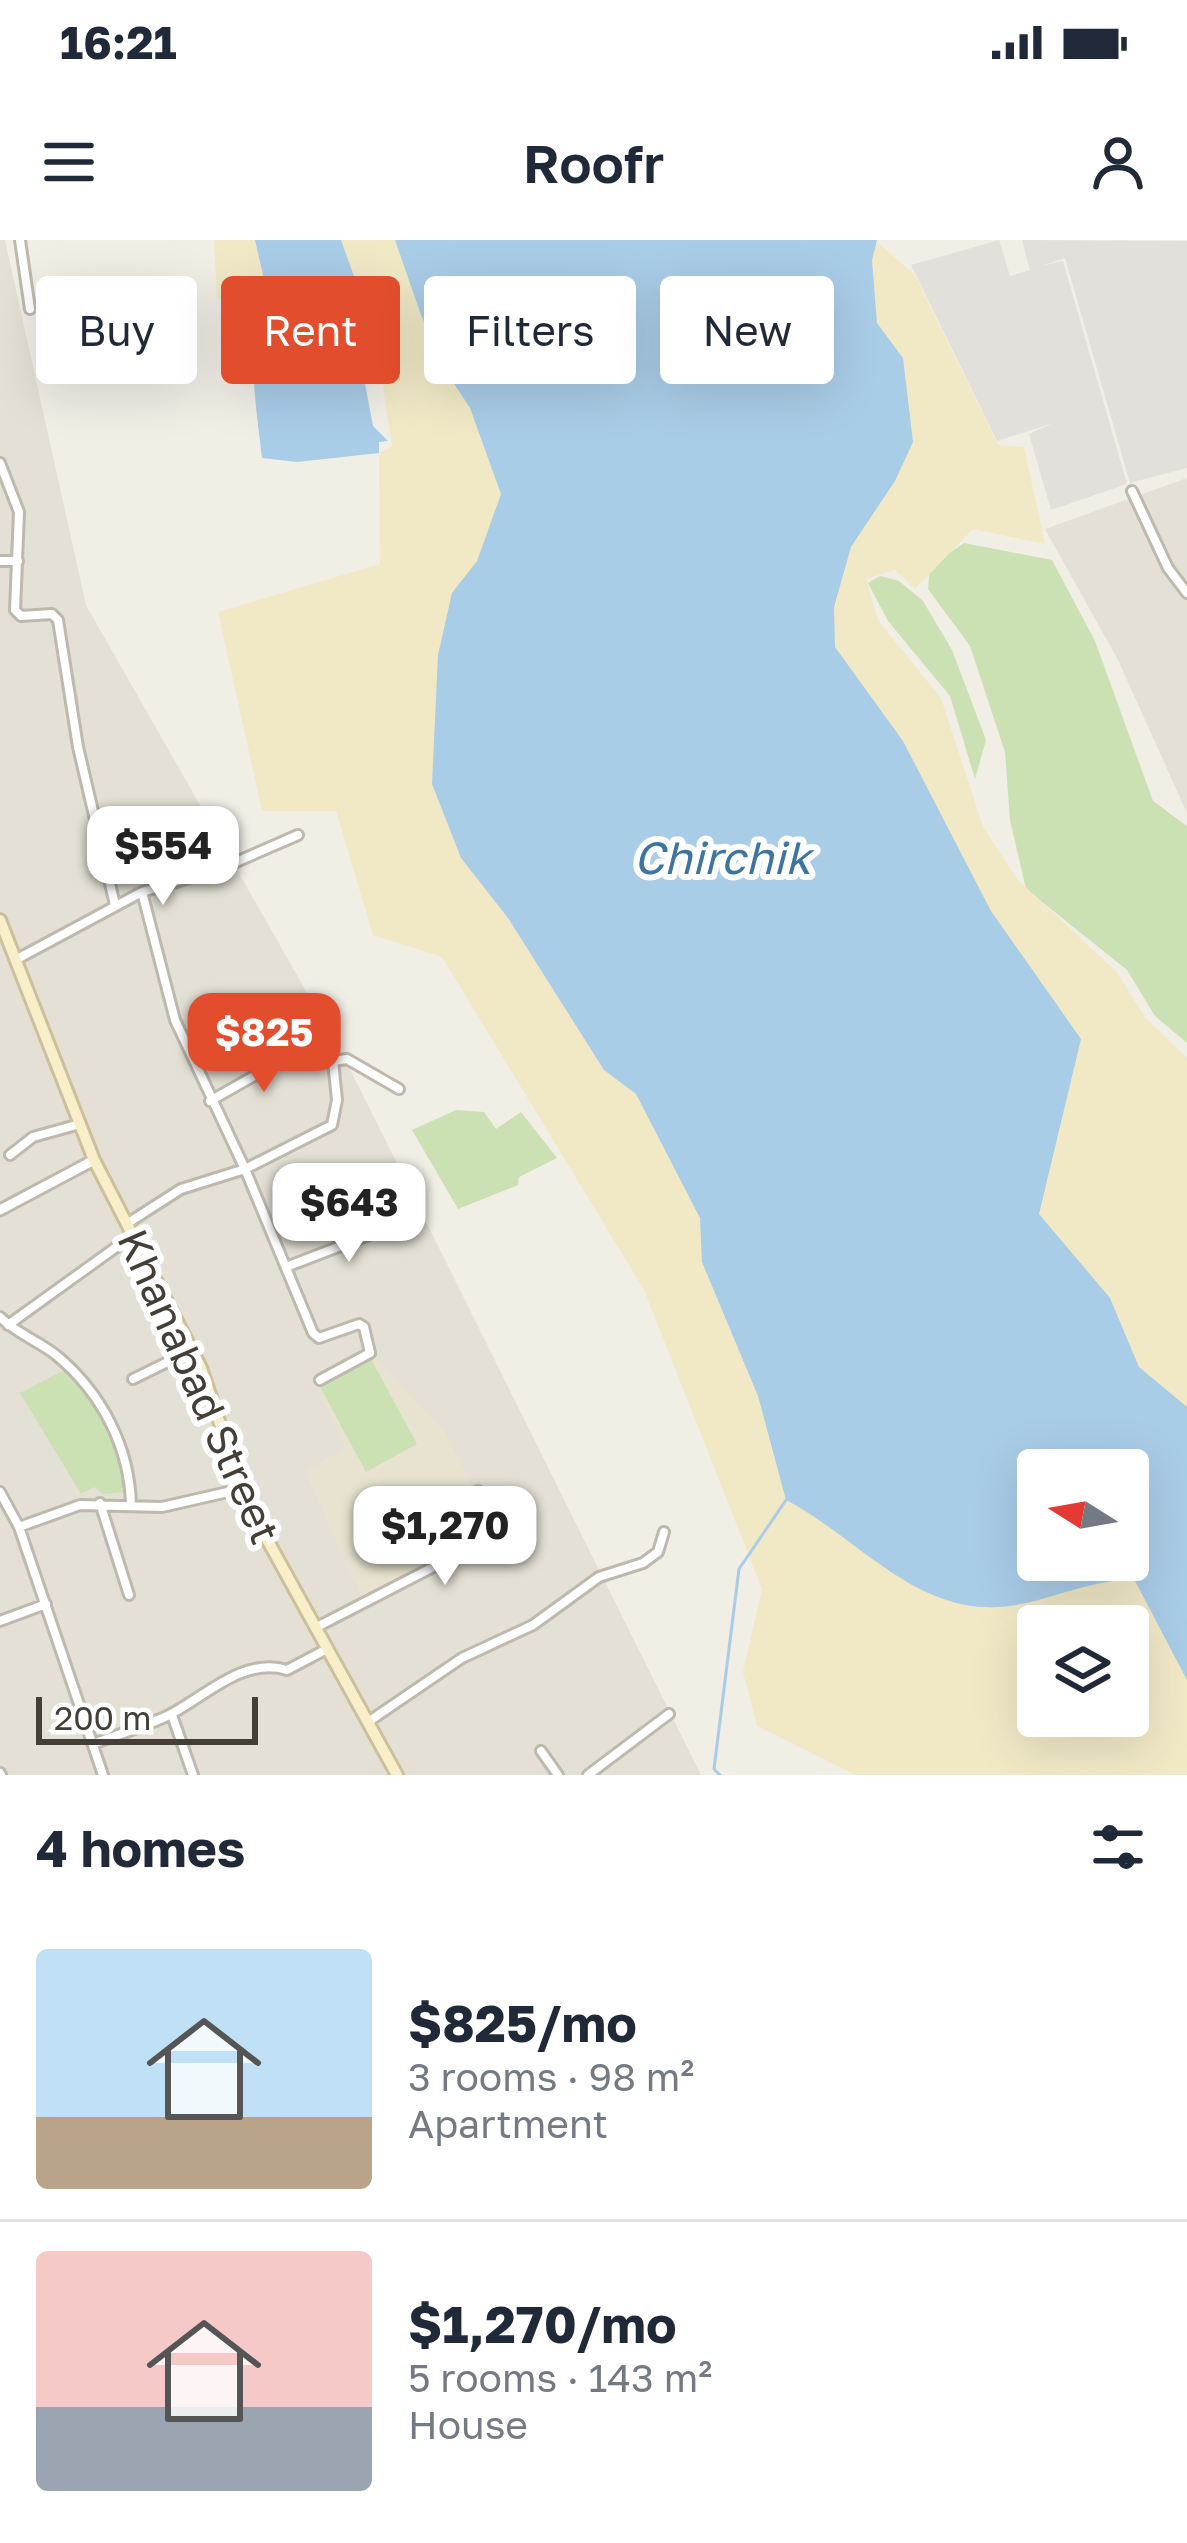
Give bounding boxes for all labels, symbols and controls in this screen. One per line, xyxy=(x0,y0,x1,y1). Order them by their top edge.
text: 16:21 xyxy=(60,15,177,69)
icon: menu xyxy=(36,129,102,195)
icon: person xyxy=(1085,129,1151,195)
text: Roofr xyxy=(523,130,664,195)
chip: Buy xyxy=(36,276,197,384)
chip: Rent xyxy=(221,276,400,384)
chip: Filters xyxy=(424,276,636,384)
chip: New xyxy=(660,276,834,384)
pin: $554 xyxy=(92,806,234,908)
text: $554 xyxy=(114,821,212,868)
water label: Chirchik xyxy=(633,830,815,884)
pin: $825 xyxy=(193,993,335,1095)
text: $825 xyxy=(215,1008,313,1055)
pin: $643 xyxy=(278,1163,420,1265)
text: $643 xyxy=(299,1178,399,1225)
street label: Khanabad Street xyxy=(108,1221,292,1551)
north arrow xyxy=(1017,1449,1149,1581)
map controls xyxy=(1017,1449,1149,1737)
pin: $1,270 xyxy=(347,1486,543,1588)
text: $1,270 xyxy=(380,1501,510,1548)
button: layers xyxy=(1017,1605,1149,1737)
scale bar xyxy=(36,1691,258,1744)
text: 200 m xyxy=(54,1698,152,1737)
icon: filters xyxy=(1085,1814,1151,1880)
text: 4 homes xyxy=(36,1817,245,1878)
text: $825/mo xyxy=(408,1992,637,2053)
icon: home xyxy=(132,1997,276,2141)
text: 3 rooms · 98 m² xyxy=(408,2053,694,2100)
text: Apartment xyxy=(408,2100,608,2147)
text: $1,270/mo xyxy=(408,2293,677,2354)
icon: home xyxy=(132,2299,276,2443)
text: 5 rooms · 143 m² xyxy=(408,2354,712,2401)
text: House xyxy=(408,2401,528,2448)

